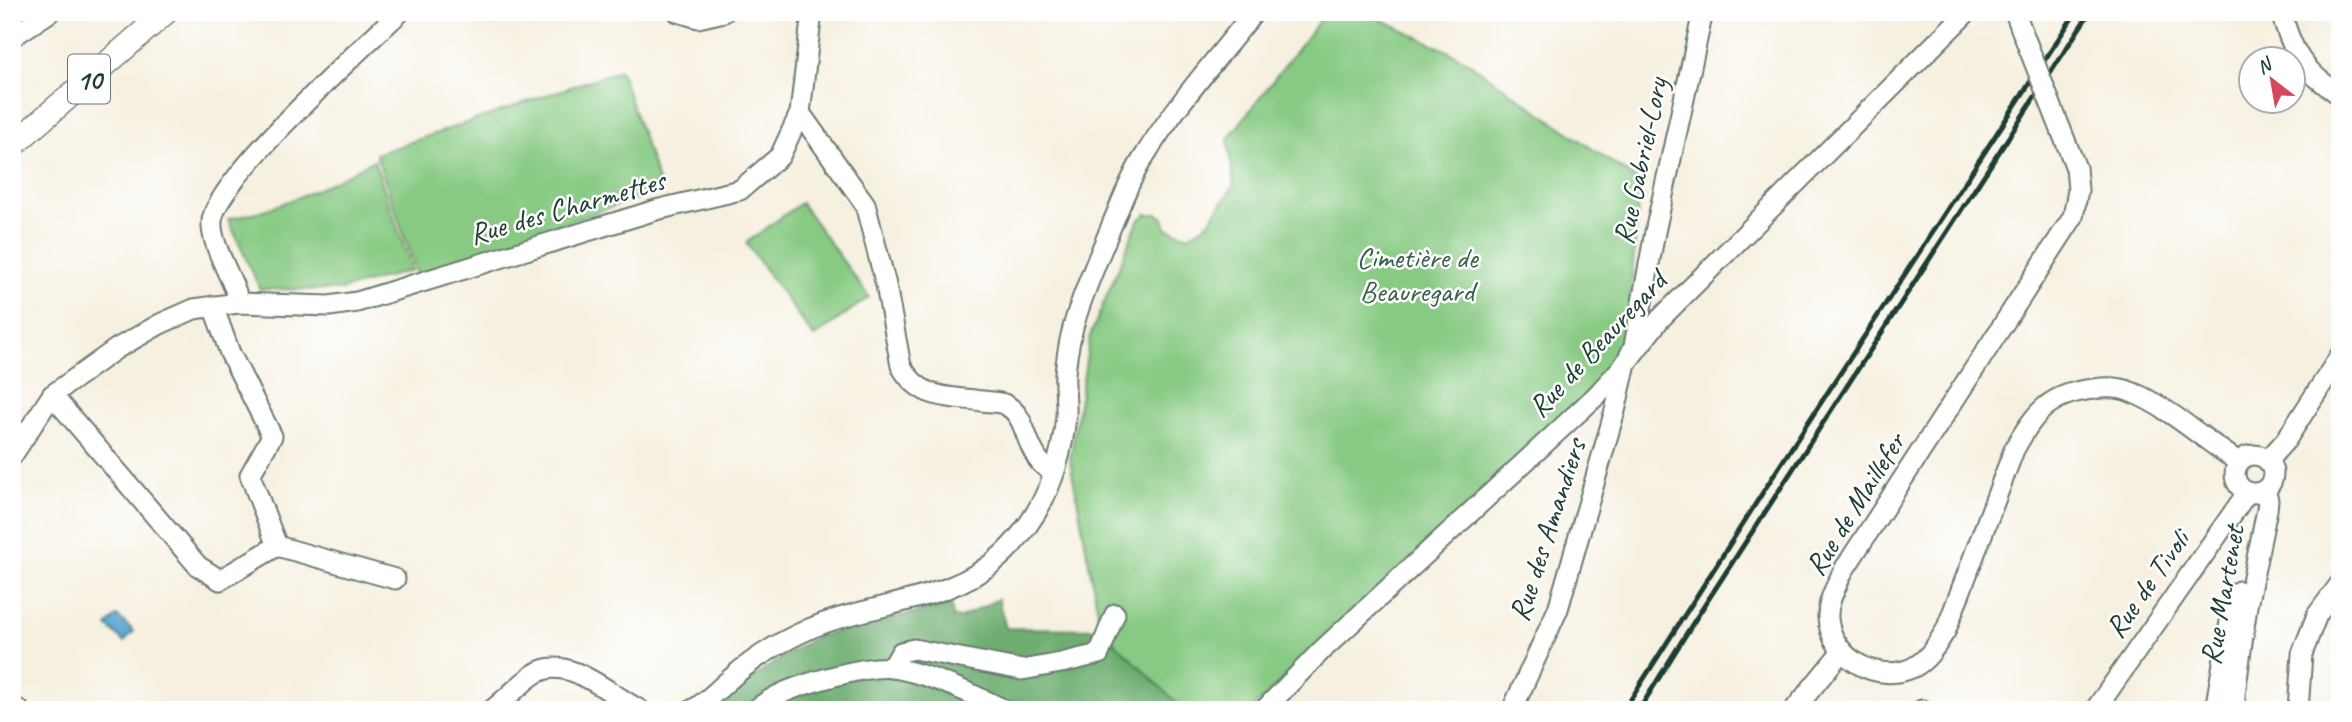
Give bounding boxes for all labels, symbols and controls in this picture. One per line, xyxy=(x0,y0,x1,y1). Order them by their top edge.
north arrow xyxy=(2236,46,2306,116)
text: N xyxy=(2253,51,2278,80)
road number: 10 xyxy=(68,55,110,104)
street label: Rue Gabriel-Lory xyxy=(1604,73,1677,248)
street label: Rue des Charmettes xyxy=(465,160,672,253)
park label: Cimetière de Beauregard xyxy=(1357,238,1480,310)
street label: Rue de Beauregard xyxy=(1520,260,1677,425)
street label: Rue de Maillefer xyxy=(1796,424,1915,583)
street label: Rue des Amandiers xyxy=(1500,432,1595,626)
street label: Rue Martenet xyxy=(2191,519,2253,668)
street label: Rue de Tivoli xyxy=(2096,520,2200,645)

